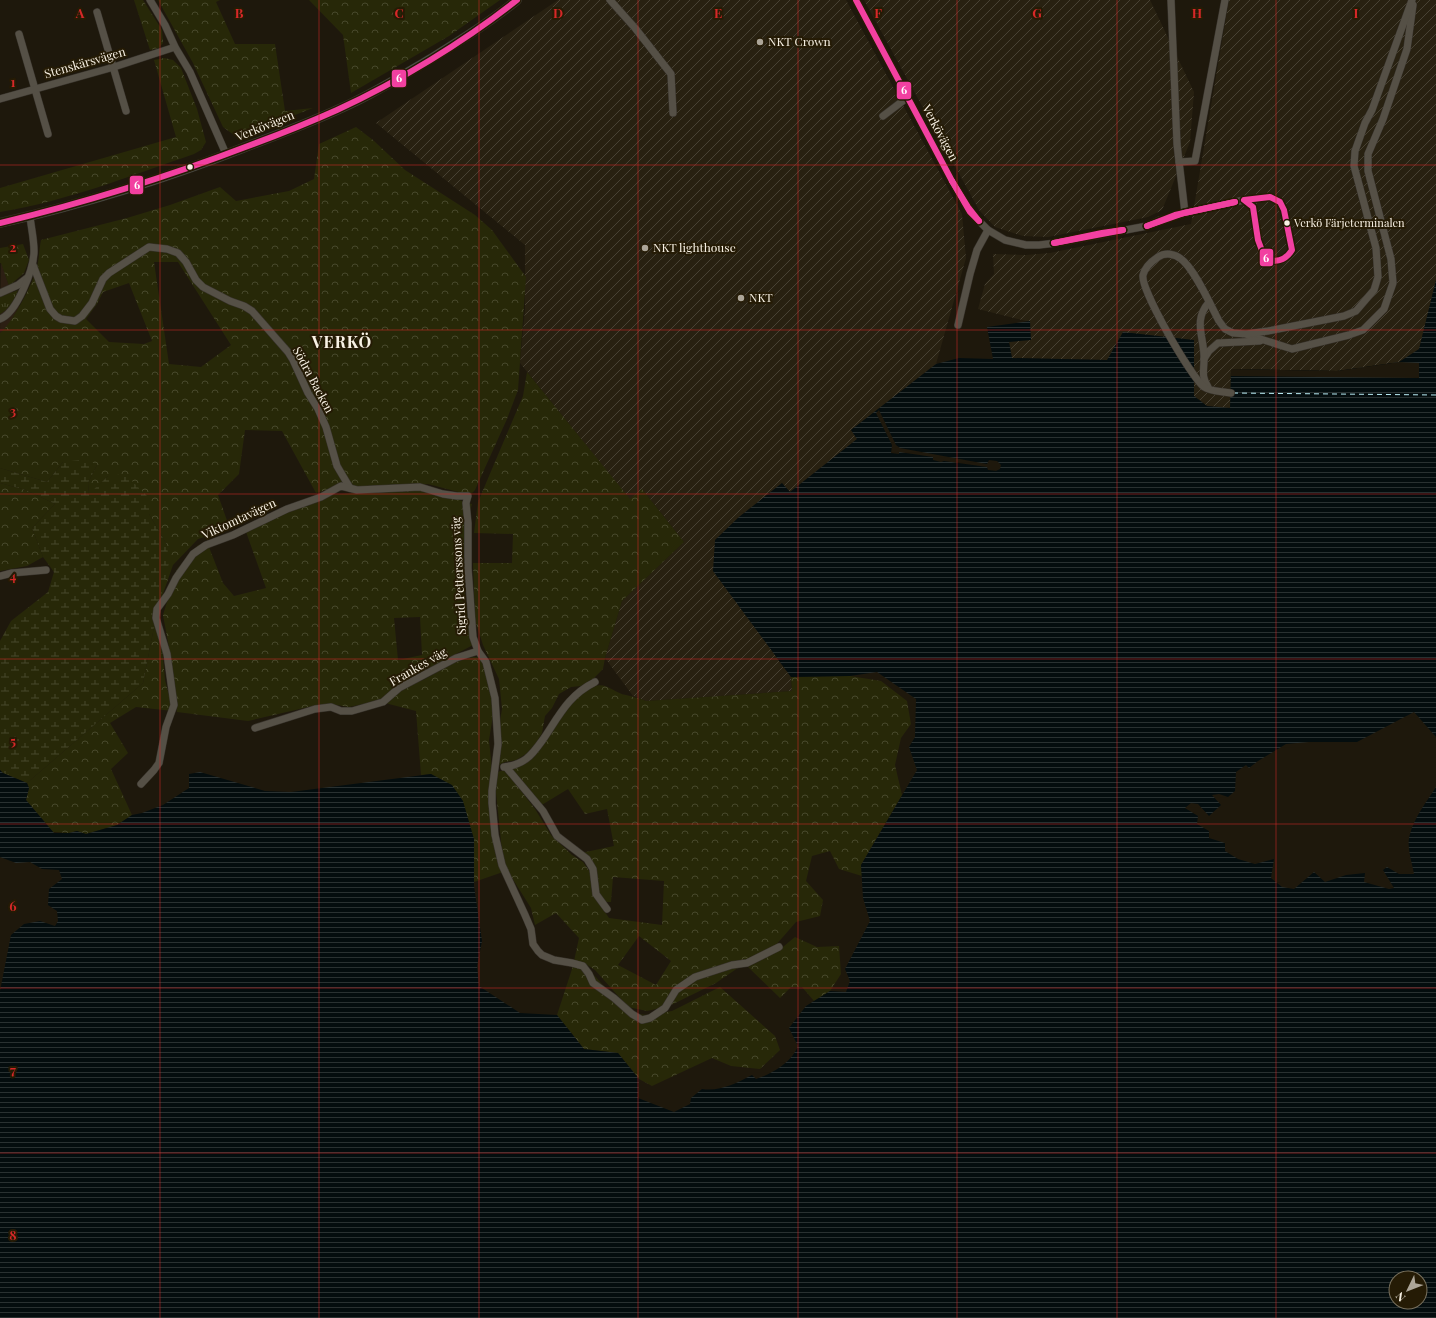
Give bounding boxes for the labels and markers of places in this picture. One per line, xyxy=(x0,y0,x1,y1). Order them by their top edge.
place label: NKT Crown xyxy=(768,33,831,49)
marker: NKT Crown xyxy=(755,37,765,47)
unlabelled marker xyxy=(185,162,195,172)
place label: Verkö Färjeterminalen xyxy=(1293,215,1405,230)
marker: Verkö Färjeterminalen xyxy=(1282,218,1292,228)
place label: NKT lighthouse xyxy=(653,239,736,255)
marker: NKT lighthouse xyxy=(640,243,650,253)
place label: NKT xyxy=(749,289,773,305)
marker: NKT xyxy=(736,293,746,303)

